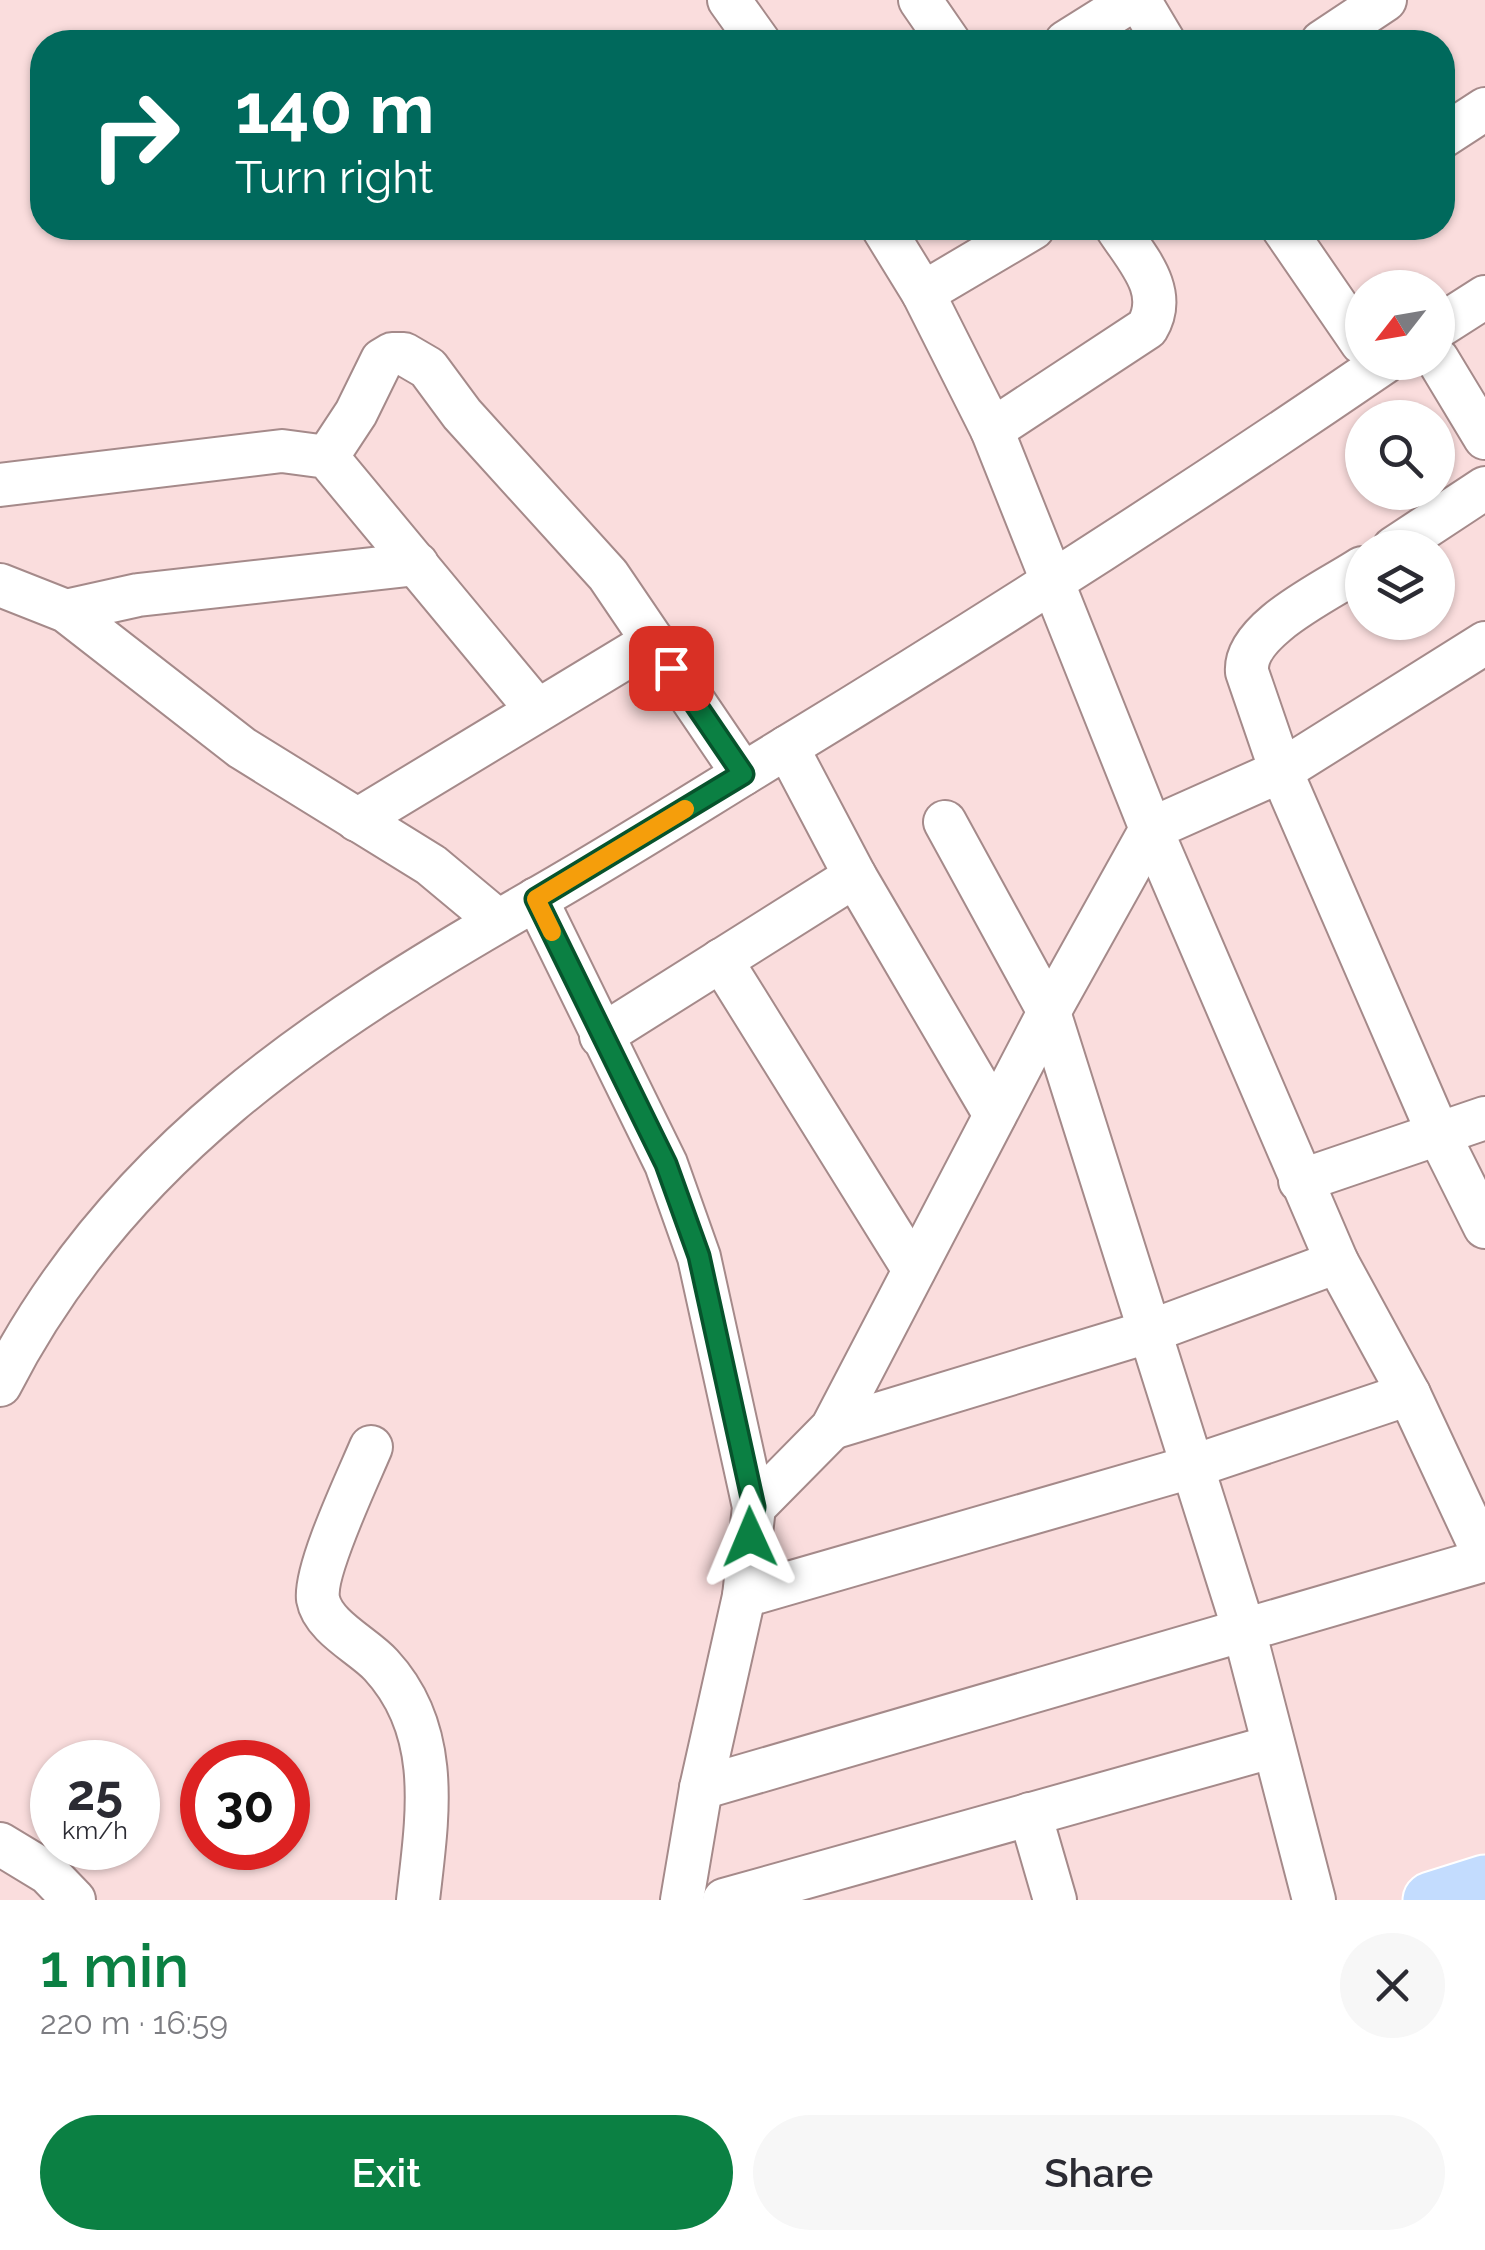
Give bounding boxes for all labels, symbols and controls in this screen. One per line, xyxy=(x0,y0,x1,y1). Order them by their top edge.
text: 140 m xyxy=(235,67,435,149)
icon: right xyxy=(70,70,200,200)
text: Turn right xyxy=(235,151,433,204)
north arrow xyxy=(1345,270,1455,380)
map controls xyxy=(1345,270,1455,640)
button: search xyxy=(1345,400,1455,510)
button: layers xyxy=(1345,530,1455,640)
pin xyxy=(629,626,714,711)
icon: arrive xyxy=(644,641,699,696)
position arrow xyxy=(698,1485,802,1589)
speed limit sign: 30 xyxy=(180,1740,310,1870)
text: 25 xyxy=(67,1763,123,1822)
text: km/h xyxy=(62,1815,128,1845)
text: 1 min xyxy=(40,1931,189,2001)
button: close xyxy=(1340,1933,1445,2038)
text: 220 m · 16:59 xyxy=(40,2004,228,2041)
button: Exit xyxy=(40,2115,733,2230)
button: Share xyxy=(753,2115,1445,2230)

